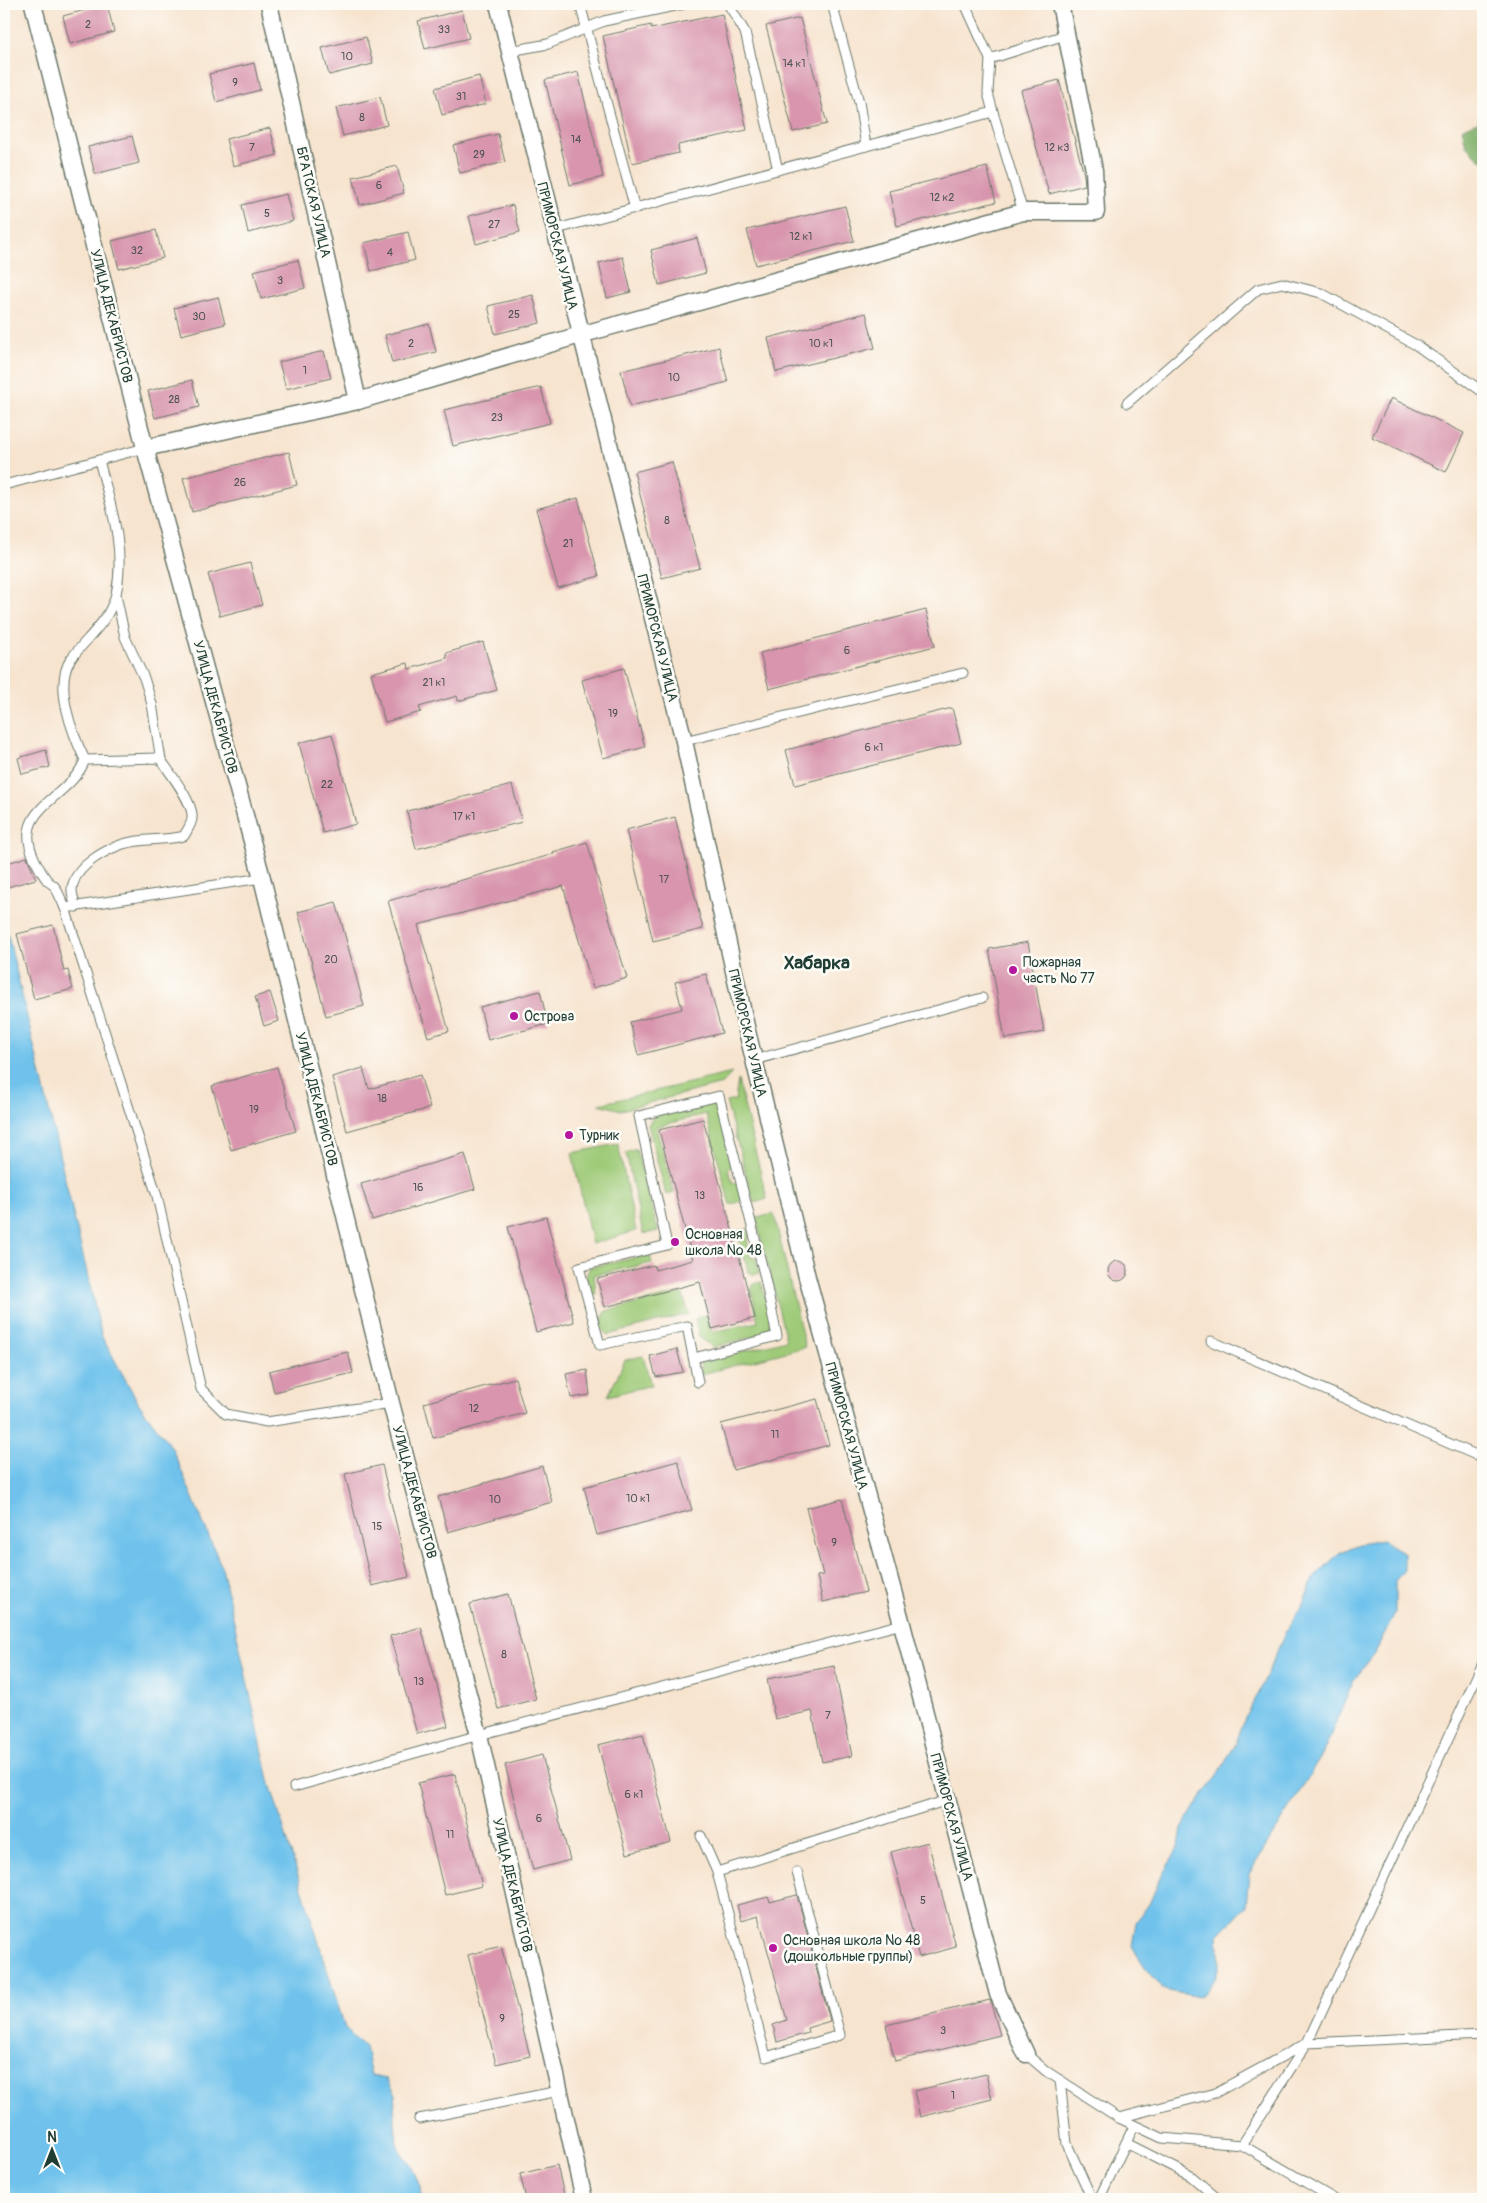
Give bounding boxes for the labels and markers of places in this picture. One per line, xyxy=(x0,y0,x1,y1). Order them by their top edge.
place label: Пожарная часть № 77 xyxy=(1023,954,1095,987)
marker: Пожарная часть № 77 xyxy=(1007,964,1019,976)
place label: Острова xyxy=(524,1008,574,1025)
marker: Острова xyxy=(508,1010,520,1022)
place label: Турник xyxy=(579,1127,620,1144)
marker: Турник xyxy=(563,1129,575,1141)
place label: Основная школа № 48 xyxy=(685,1226,762,1259)
marker: Основная школа № 48 xyxy=(669,1236,681,1248)
place label: Основная школа № 48 (дошкольные группы) xyxy=(783,1932,920,1965)
marker: Основная школа № 48 (дошкольные группы) xyxy=(767,1942,779,1954)

